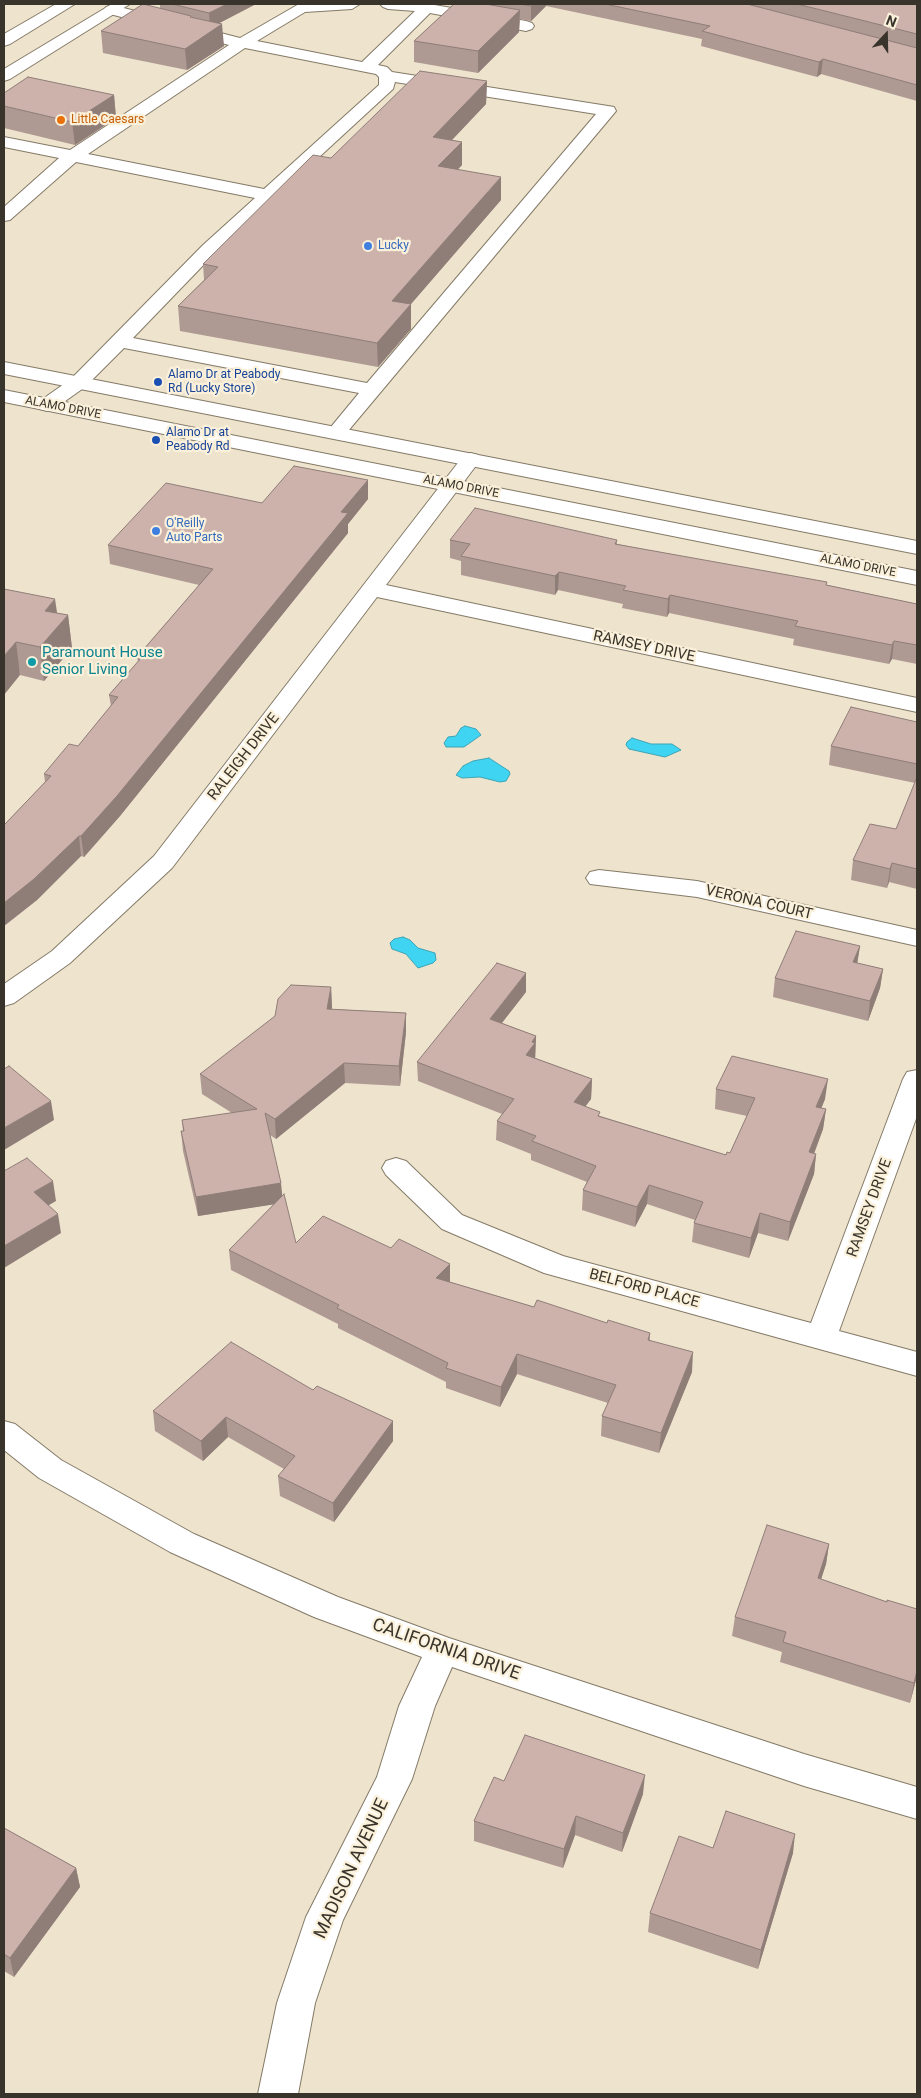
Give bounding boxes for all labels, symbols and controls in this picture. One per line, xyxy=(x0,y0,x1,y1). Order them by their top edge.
north arrow xyxy=(861,10,911,60)
text: N xyxy=(884,12,899,30)
place label: Little Caesars xyxy=(71,113,144,127)
marker: Little Caesars xyxy=(55,114,67,126)
place label: Lucky xyxy=(378,239,409,253)
marker: Lucky xyxy=(362,240,374,252)
place label: Alamo Dr at Peabody Rd (Lucky Store) xyxy=(168,368,280,396)
marker: Alamo Dr at Peabody Rd (Lucky Store) xyxy=(152,376,164,388)
street label: ALAMO DRIVE xyxy=(24,394,102,422)
place label: Alamo Dr at Peabody Rd xyxy=(166,426,230,454)
marker: Alamo Dr at Peabody Rd xyxy=(150,434,162,446)
street label: ALAMO DRIVE xyxy=(422,473,500,501)
place label: O'Reilly Auto Parts xyxy=(166,517,223,545)
marker: O'Reilly Auto Parts xyxy=(150,525,162,537)
street label: ALAMO DRIVE xyxy=(819,552,897,580)
street label: RAMSEY DRIVE xyxy=(591,627,697,667)
place label: Paramount House Senior Living xyxy=(42,644,163,679)
marker: Paramount House Senior Living xyxy=(26,656,38,668)
street label: RALEIGH DRIVE xyxy=(204,710,284,804)
street label: VERONA COURT xyxy=(704,882,814,924)
street label: RAMSEY DRIVE xyxy=(844,1156,896,1260)
street label: BELFORD PLACE xyxy=(587,1266,701,1312)
street label: CALIFORNIA DRIVE xyxy=(369,1615,523,1685)
street label: MADISON AVENUE xyxy=(310,1796,394,1942)

